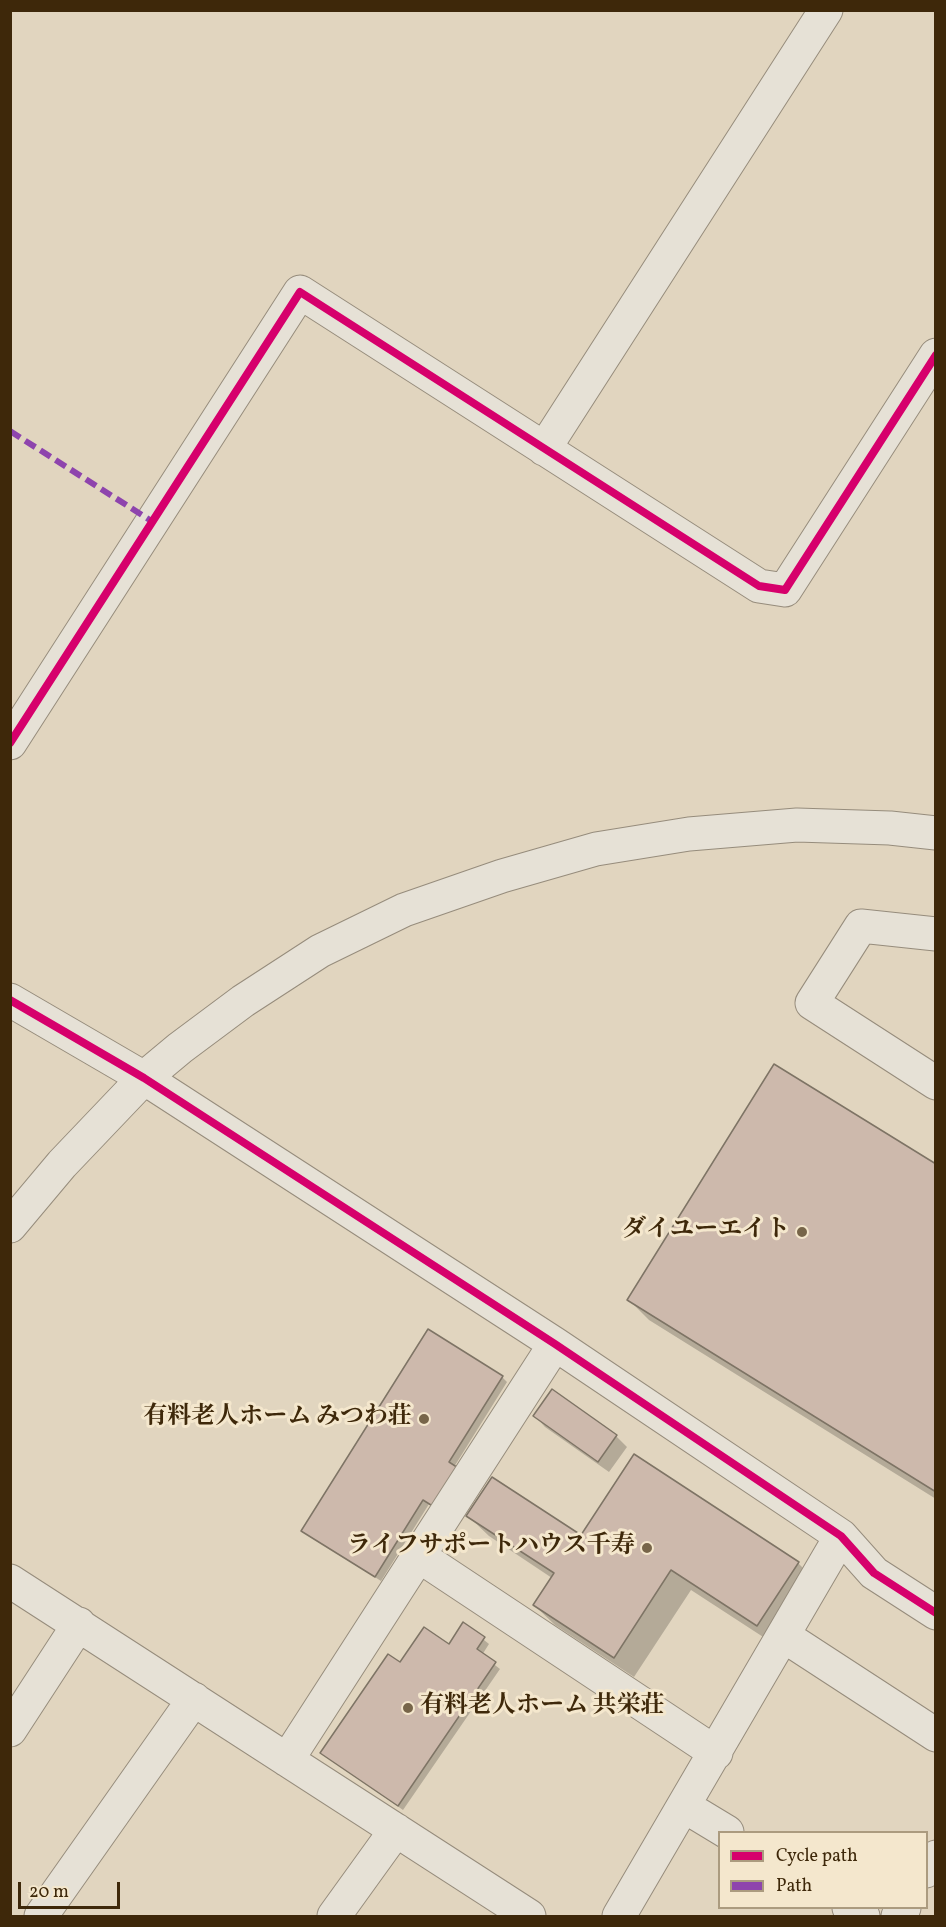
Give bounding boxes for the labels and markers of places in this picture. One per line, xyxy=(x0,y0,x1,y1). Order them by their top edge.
place label: ダイユーエイト xyxy=(622,1218,790,1246)
marker: ダイユーエイト xyxy=(795,1225,809,1239)
place label: 有料老人ホーム みつわ荘 xyxy=(143,1405,412,1433)
marker: 有料老人ホーム みつわ荘 xyxy=(417,1412,431,1426)
place label: ライフサポートハウス千寿 xyxy=(347,1534,635,1562)
marker: ライフサポートハウス千寿 xyxy=(640,1541,654,1555)
place label: 有料老人ホーム 共栄荘 xyxy=(420,1694,665,1722)
marker: 有料老人ホーム 共栄荘 xyxy=(401,1701,415,1715)

